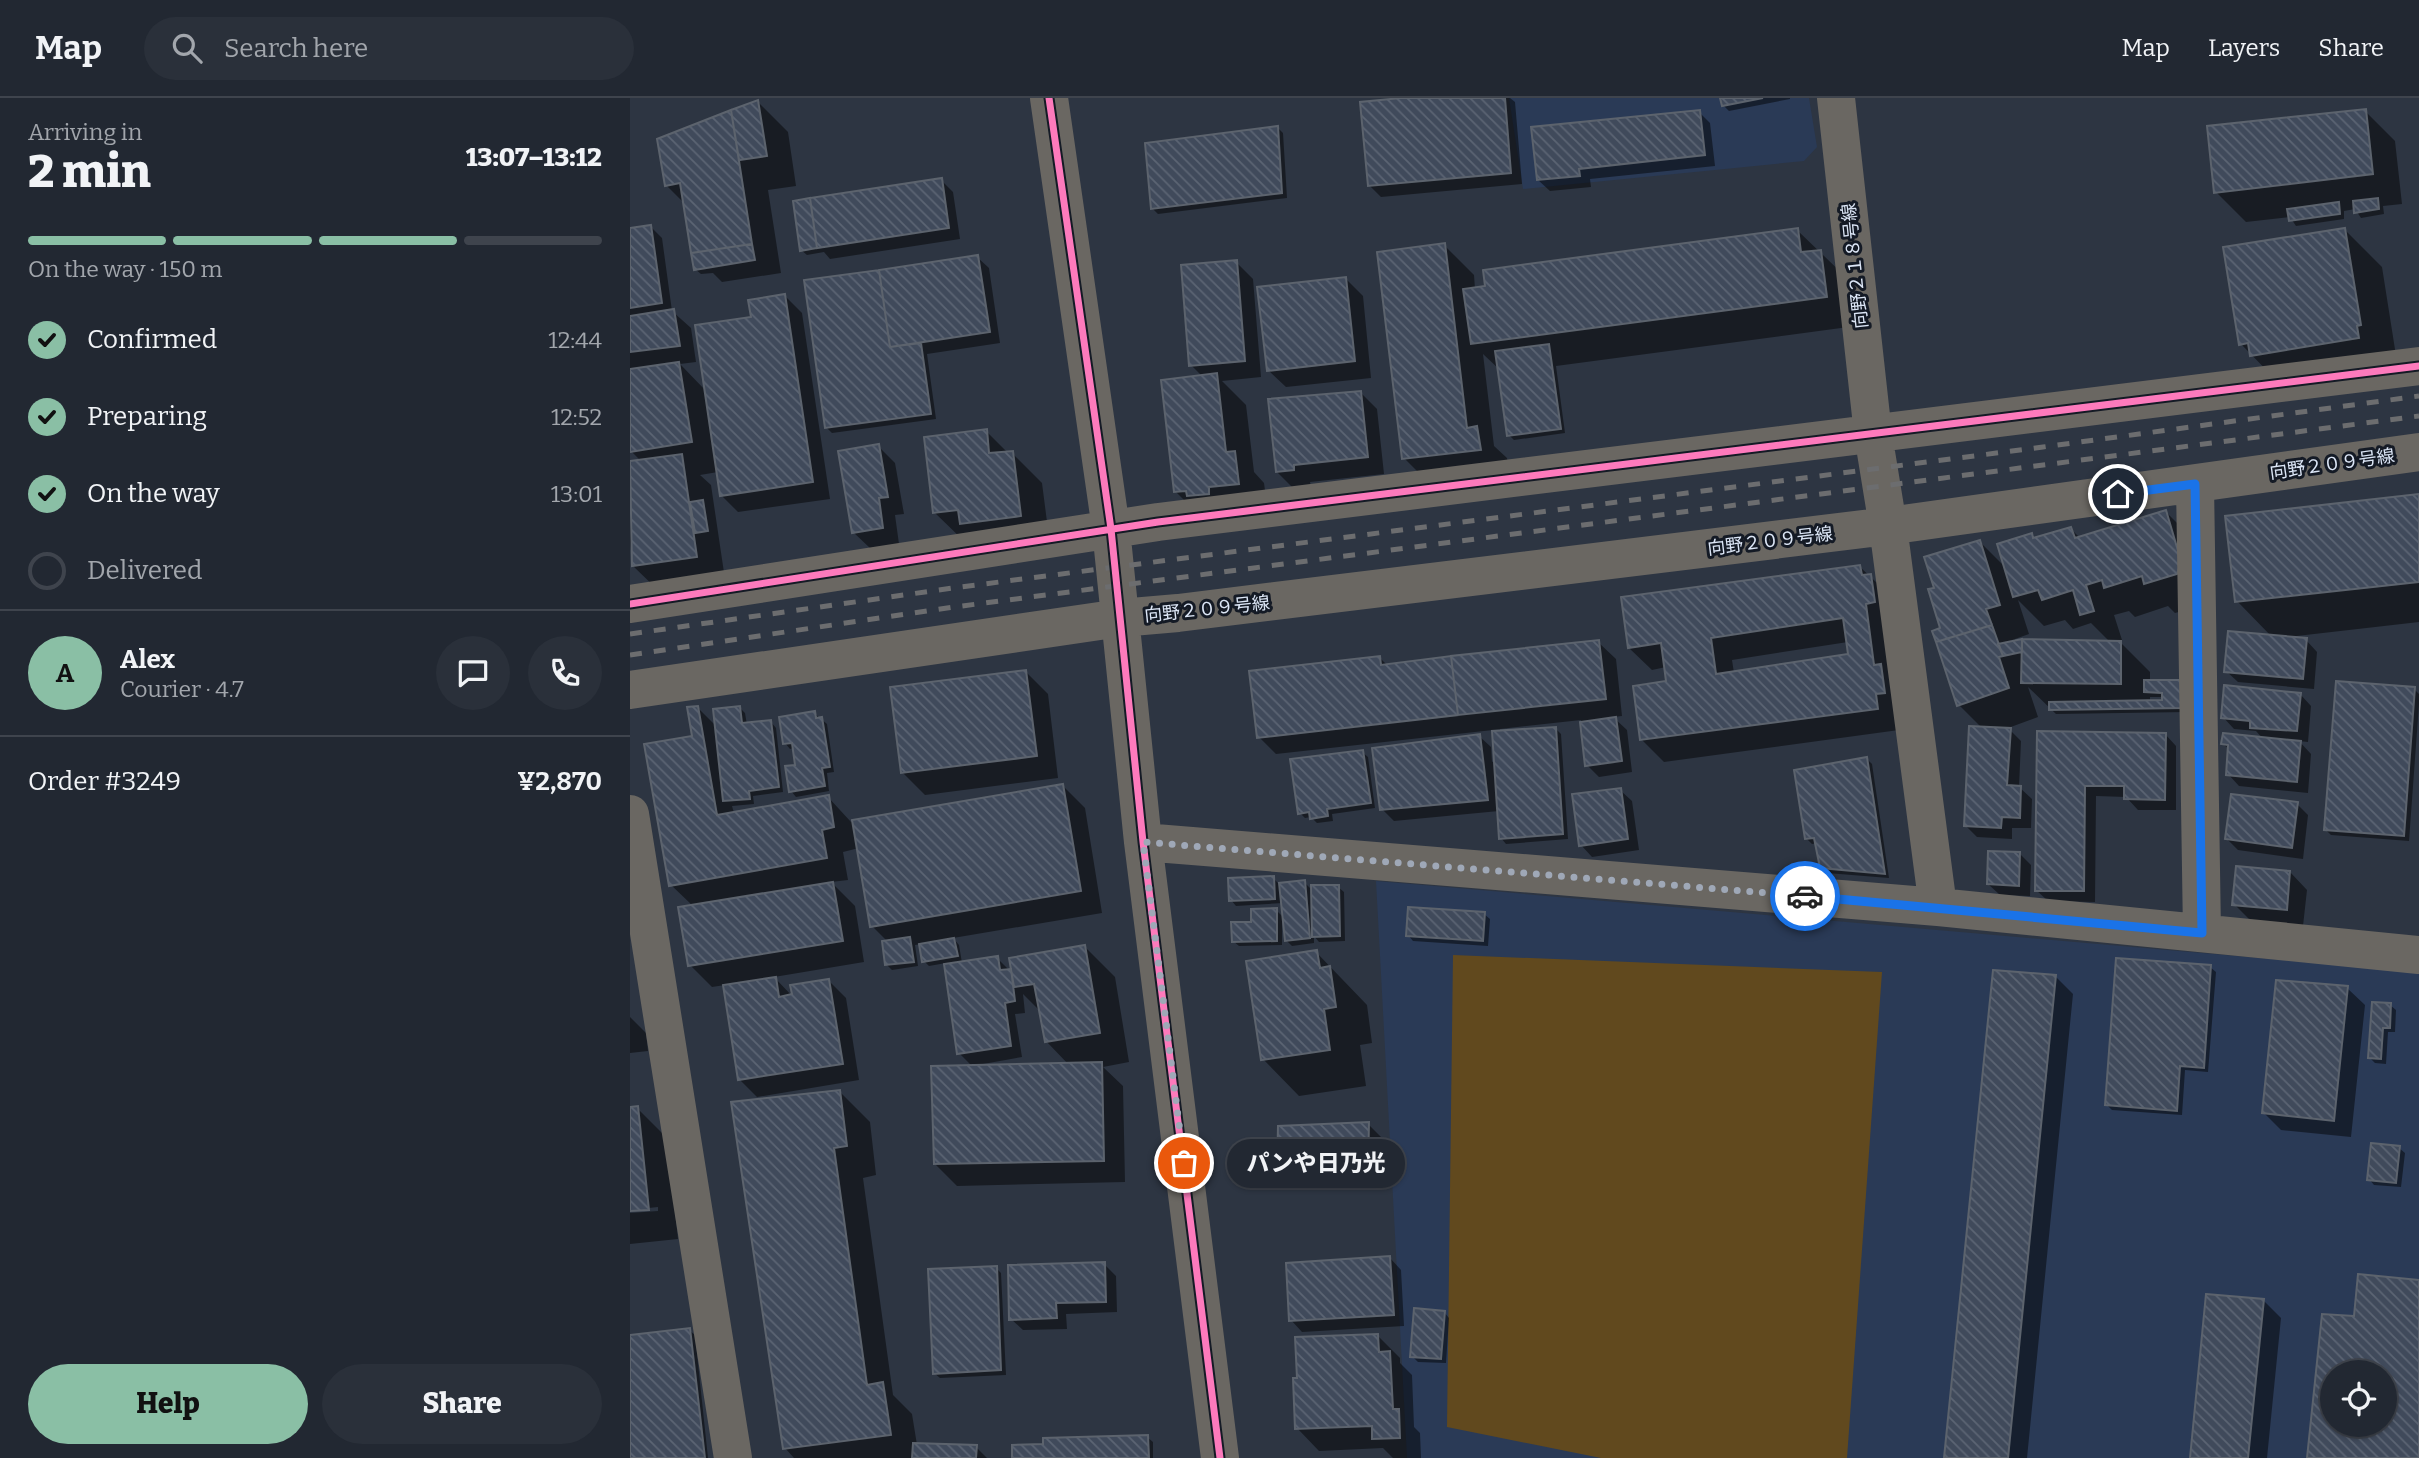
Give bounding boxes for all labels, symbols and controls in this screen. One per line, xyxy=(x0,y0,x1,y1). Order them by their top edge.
search box xyxy=(144,17,634,80)
text: Map xyxy=(35,28,102,68)
icon: search xyxy=(168,29,206,67)
text: Search here xyxy=(224,33,368,64)
text: Map xyxy=(2122,34,2170,62)
text: Layers xyxy=(2208,34,2280,62)
text: Share xyxy=(2318,34,2384,62)
text: Arriving in xyxy=(28,118,142,146)
text: 13:07–13:12 xyxy=(466,142,602,173)
text: 2 min xyxy=(28,144,151,199)
street label: 向野２１８号線 xyxy=(1837,202,1873,330)
text: On the way · 150 m xyxy=(28,255,222,283)
icon: check xyxy=(28,321,66,359)
text: Confirmed xyxy=(87,324,217,355)
text: 12:44 xyxy=(548,326,602,354)
icon: check xyxy=(28,398,66,436)
text: Preparing xyxy=(87,401,207,432)
text: 12:52 xyxy=(551,403,602,431)
street label: 向野２０９号線 xyxy=(2268,444,2396,484)
pin xyxy=(2088,464,2148,524)
icon: check xyxy=(28,475,66,513)
icon: home xyxy=(2099,475,2137,513)
text: On the way xyxy=(87,478,220,509)
text: 13:01 xyxy=(551,480,602,508)
street label: 向野２０９号線 xyxy=(1706,522,1834,560)
text: Delivered xyxy=(87,555,202,586)
street label: 向野２０９号線 xyxy=(1143,591,1271,627)
button: chat xyxy=(436,636,510,710)
button: phone xyxy=(528,636,602,710)
text: Alex xyxy=(120,644,175,675)
text: A xyxy=(56,658,74,689)
text: Courier · 4.7 xyxy=(120,675,244,703)
text: Order #3249 xyxy=(28,766,181,797)
text: ¥2,870 xyxy=(517,766,602,797)
courier xyxy=(1770,861,1840,931)
icon: car xyxy=(1786,877,1824,915)
pin xyxy=(1154,1133,1214,1193)
callout: パンや日乃光 xyxy=(1226,1138,1404,1188)
icon: bag xyxy=(1165,1144,1203,1182)
text: パンや日乃光 xyxy=(1246,1149,1386,1177)
map controls xyxy=(2320,1360,2397,1437)
button: locate xyxy=(2320,1360,2397,1437)
button: Help xyxy=(28,1364,308,1444)
button: Share xyxy=(322,1364,602,1444)

